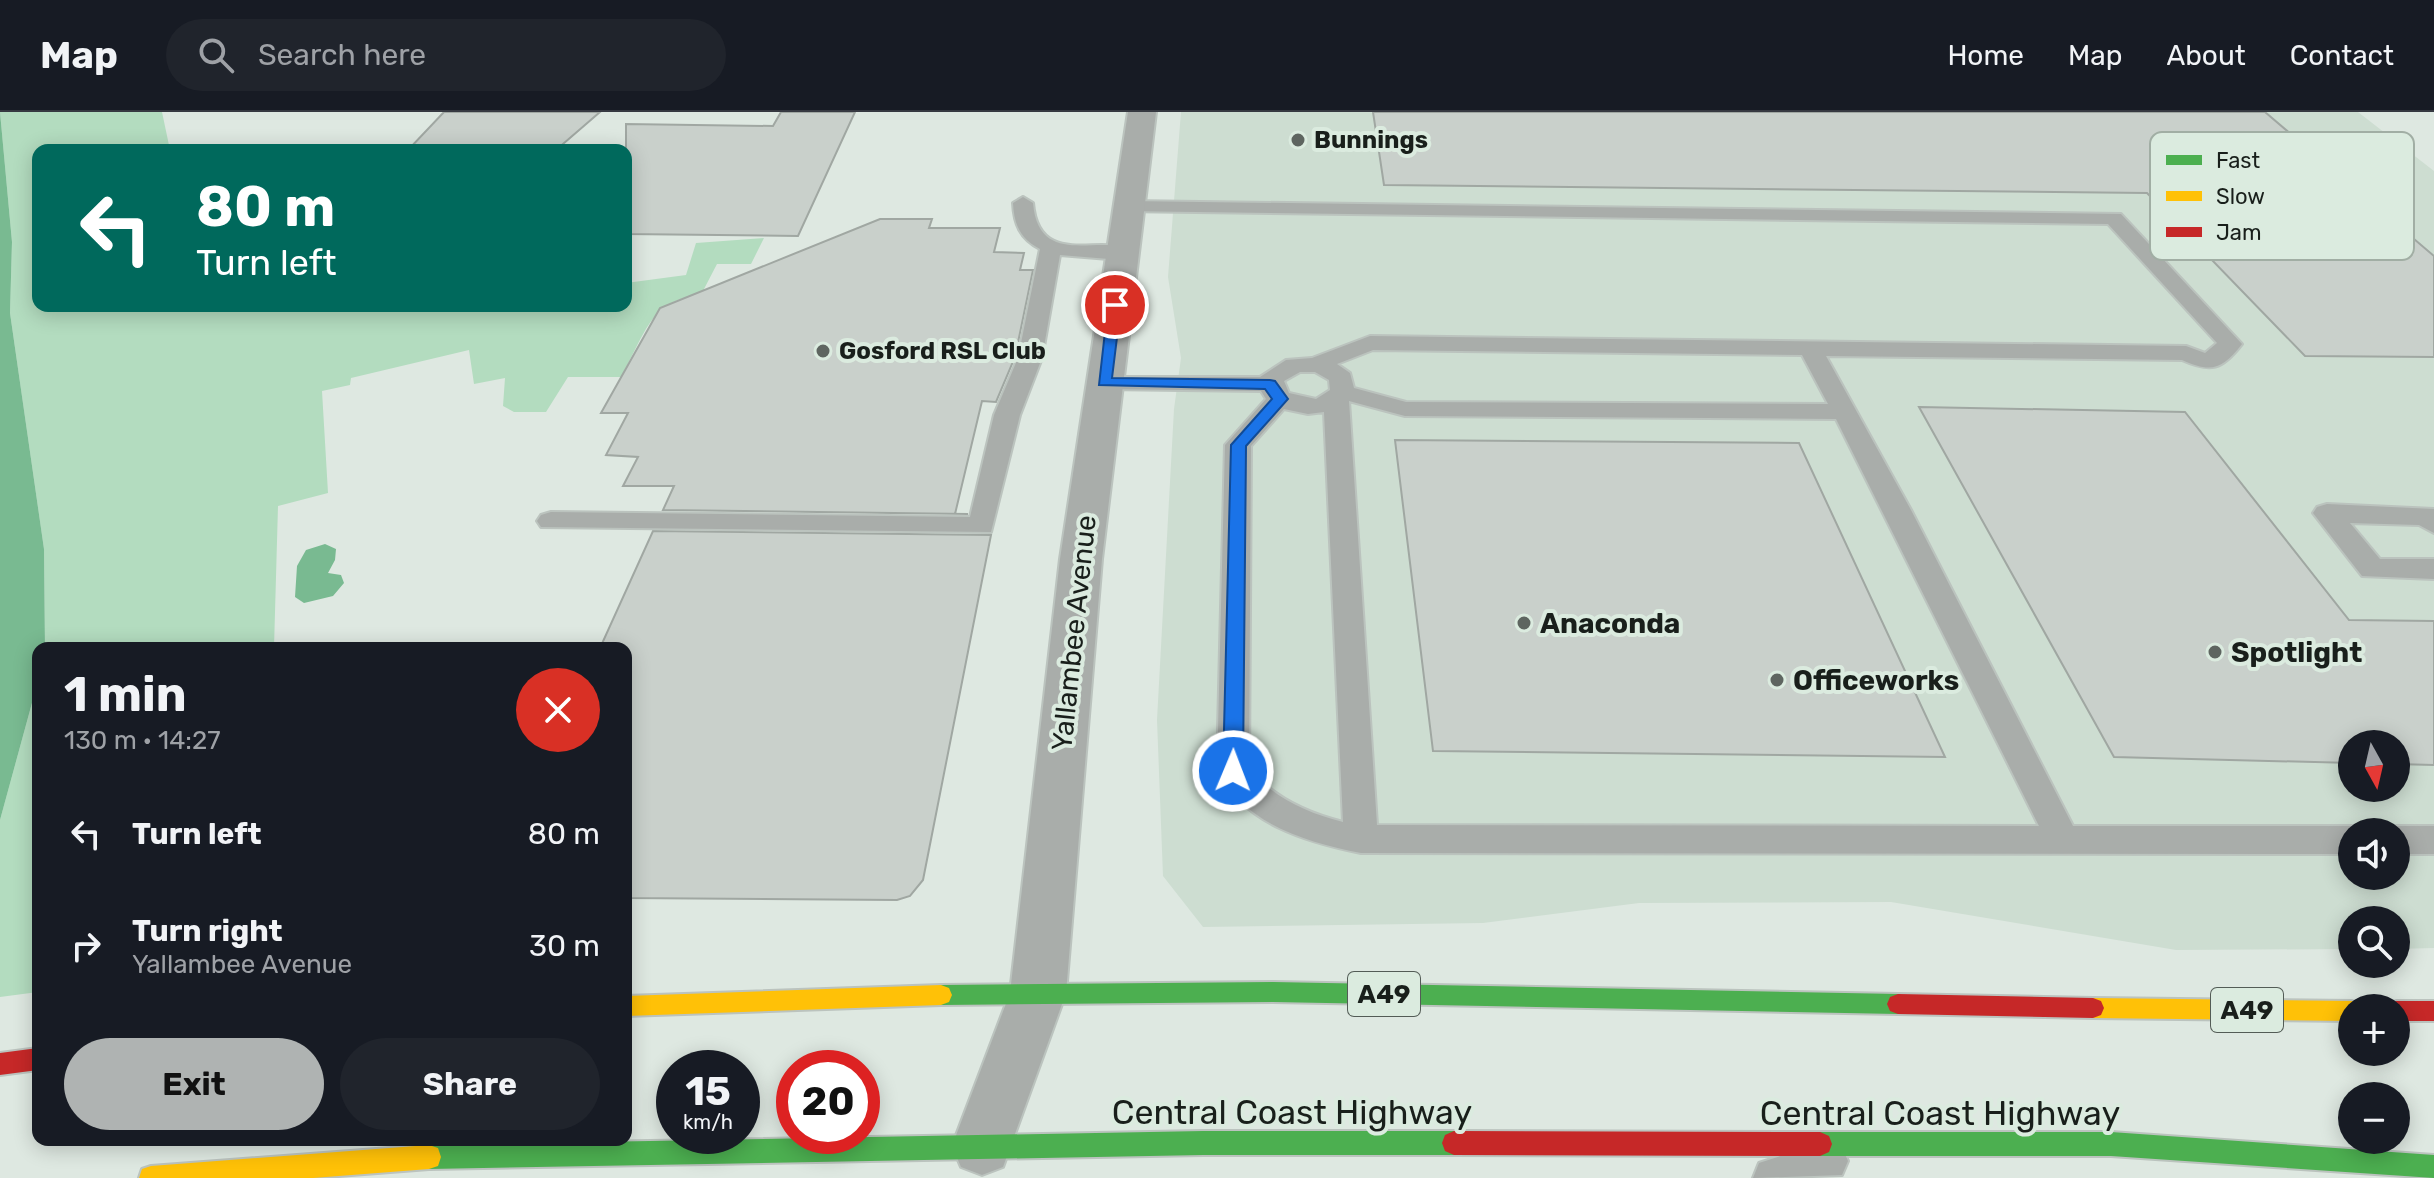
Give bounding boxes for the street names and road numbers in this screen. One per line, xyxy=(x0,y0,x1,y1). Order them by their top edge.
street label: Yallambee Avenue xyxy=(1045,513,1103,753)
road number: A49 xyxy=(1348,972,1420,1016)
road number: A49 xyxy=(2211,988,2283,1032)
street label: Central Coast Highway xyxy=(1112,1092,1472,1133)
street label: Central Coast Highway xyxy=(1760,1093,2120,1134)

